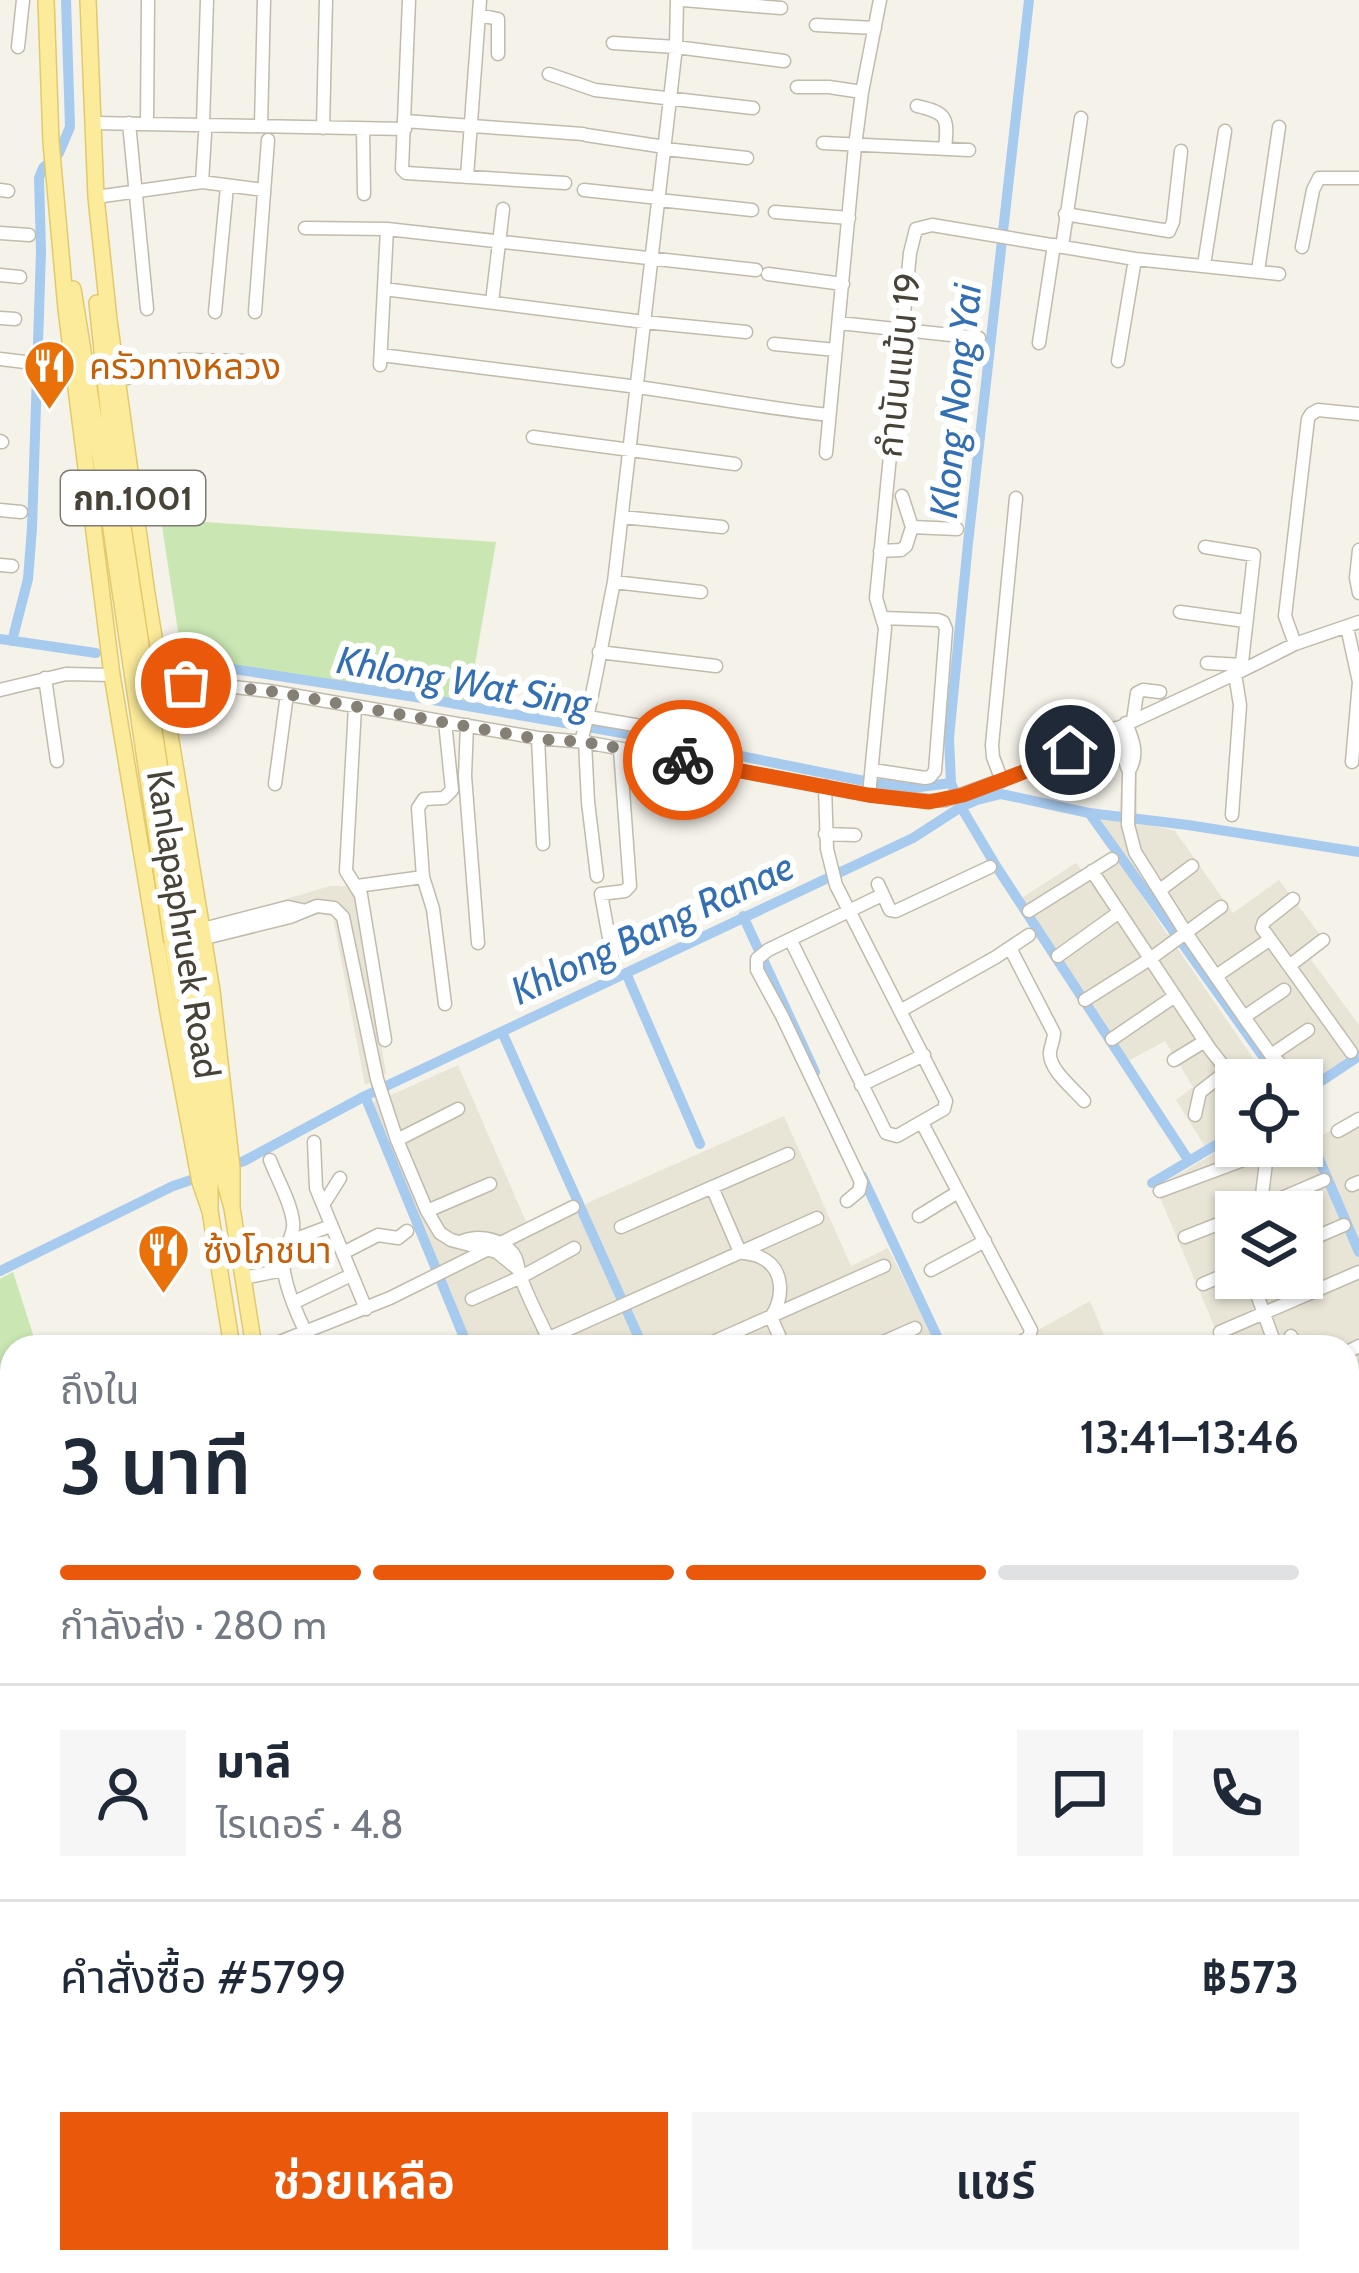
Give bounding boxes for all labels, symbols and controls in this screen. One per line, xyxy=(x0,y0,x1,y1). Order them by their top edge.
street label: กำนันแม้น 19 xyxy=(866,271,930,459)
water label: Klong Nong Yai xyxy=(919,281,991,520)
restaurant icon: ครัวทางหลวง xyxy=(22,338,78,412)
place label: ครัวทางหลวง xyxy=(89,344,281,388)
road number: กท.1001 xyxy=(61,471,205,525)
pin xyxy=(135,632,237,734)
water label: Khlong Wat Sing xyxy=(333,635,596,727)
icon: bag xyxy=(153,650,219,716)
pin xyxy=(1019,699,1121,801)
courier xyxy=(623,700,743,820)
icon: home xyxy=(1037,717,1103,783)
icon: bike xyxy=(650,727,716,793)
street label: Kanlapaphruek Road xyxy=(138,767,230,1081)
water label: Khlong Bang Ranae xyxy=(503,841,801,1015)
map controls xyxy=(1215,1059,1323,1299)
button: locate xyxy=(1215,1059,1323,1167)
button: layers xyxy=(1215,1191,1323,1299)
restaurant icon: ซ้งโภชนา xyxy=(136,1222,192,1296)
place label: ซ้งโภชนา xyxy=(203,1228,332,1272)
text: ถึงใน xyxy=(60,1366,139,1414)
text: 13:41–13:46 xyxy=(1079,1410,1299,1464)
text: 3 นาที xyxy=(60,1419,251,1514)
text: กำลังส่ง · 280 m xyxy=(60,1601,327,1649)
button: person xyxy=(60,1730,186,1856)
button: chat xyxy=(1017,1730,1143,1856)
button: phone xyxy=(1173,1730,1299,1856)
text: มาลี xyxy=(216,1734,292,1788)
text: ไรเดอร์ · 4.8 xyxy=(216,1800,404,1848)
text: คำสั่งซื้อ #5799 xyxy=(60,1950,347,2004)
text: ฿573 xyxy=(1201,1950,1299,2004)
button: ช่วยเหลือ xyxy=(60,2112,668,2250)
button: แชร์ xyxy=(692,2112,1299,2250)

